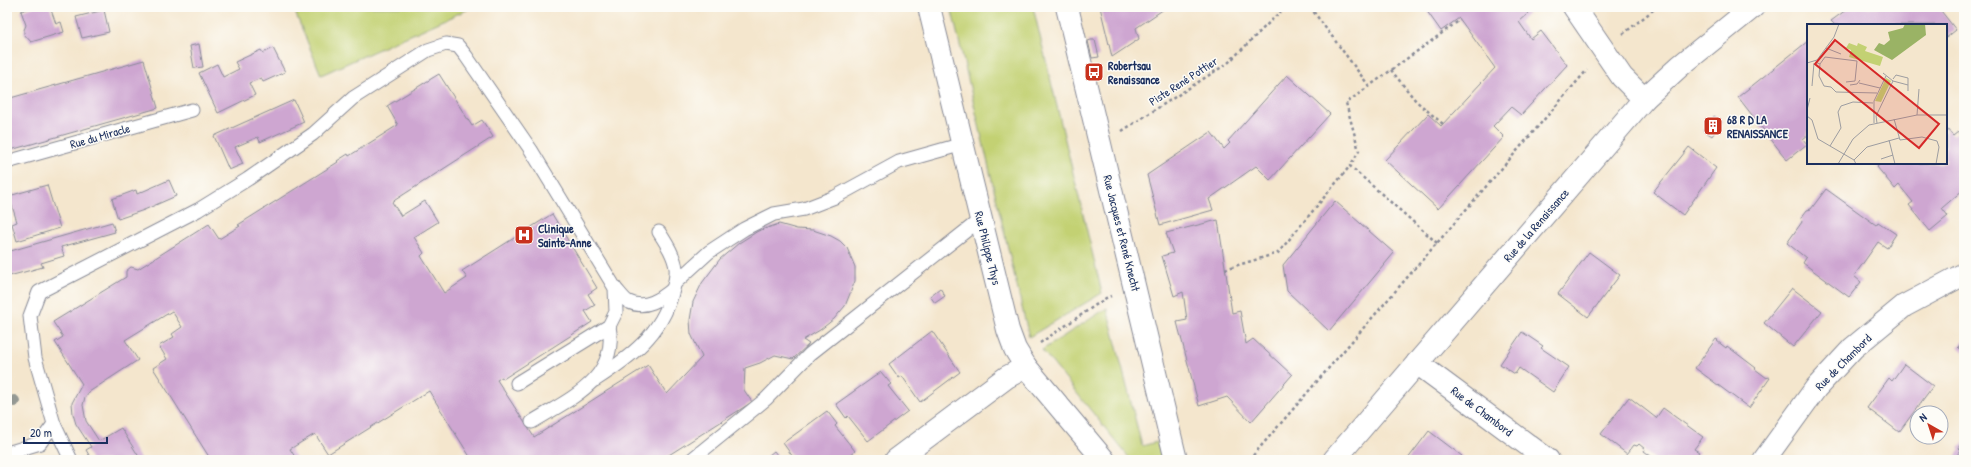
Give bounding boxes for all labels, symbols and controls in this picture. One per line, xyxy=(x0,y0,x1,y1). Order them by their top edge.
inset map xyxy=(1807,24,1947,164)
street label: Piste René Pottier xyxy=(1145,52,1221,110)
place label: Robertsau Renaissance xyxy=(1108,57,1160,88)
bus stop icon: Robertsau Renaissance xyxy=(1083,61,1105,83)
place label: 68 R D LA RENAISSANCE xyxy=(1727,111,1789,142)
building icon: 68 R D LA RENAISSANCE xyxy=(1702,115,1724,137)
street label: Rue du Miracle xyxy=(68,119,132,153)
street label: Rue Jacques et René Knecht xyxy=(1099,173,1145,294)
street label: Rue de la Renaissance xyxy=(1499,184,1573,265)
street label: Rue Philippe Thys xyxy=(971,209,1005,287)
place label: Clinique Sainte-Anne xyxy=(538,220,592,251)
hospital icon: Clinique Sainte-Anne xyxy=(513,224,535,246)
street label: Rue de Chambord xyxy=(1811,330,1875,394)
street label: Rue de Chambord xyxy=(1448,382,1517,440)
north arrow xyxy=(1909,405,1949,445)
text: N xyxy=(1916,410,1929,425)
scale bar xyxy=(24,419,107,445)
text: 20 m xyxy=(30,424,52,441)

